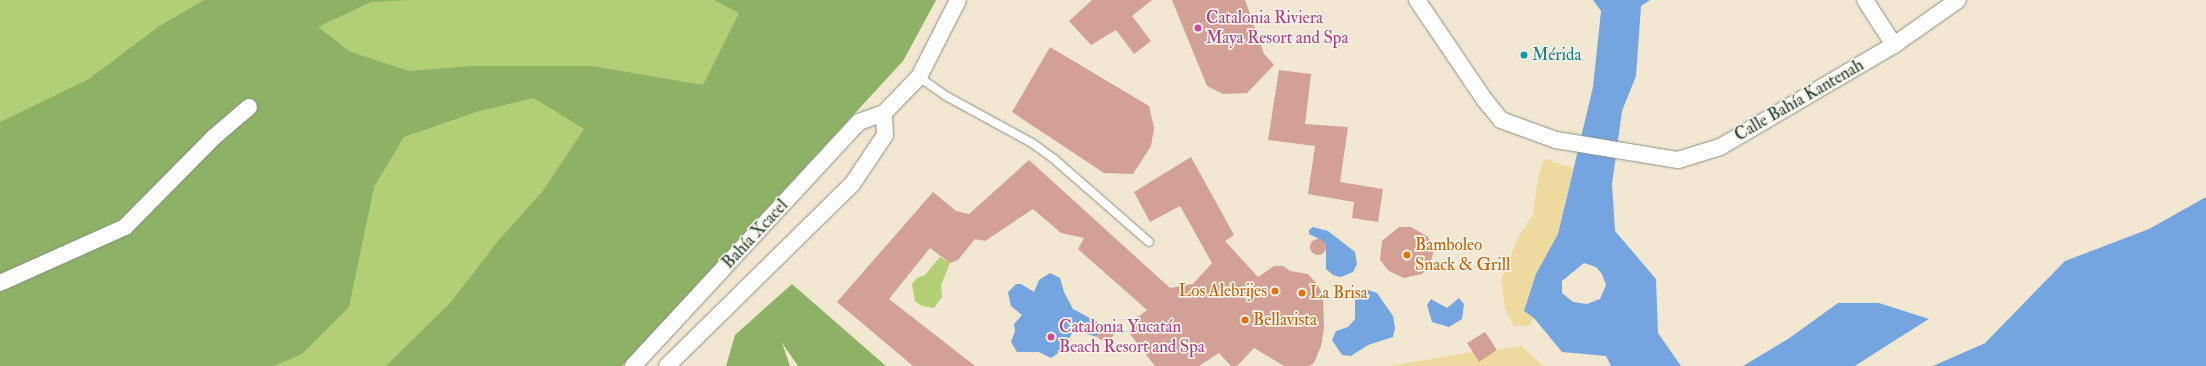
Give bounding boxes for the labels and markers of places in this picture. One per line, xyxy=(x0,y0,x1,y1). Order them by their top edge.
place label: Catalonia Riviera Maya Resort and Spa xyxy=(1206,8,1348,48)
marker: Catalonia Riviera Maya Resort and Spa xyxy=(1193,23,1203,33)
place label: Mérida xyxy=(1532,45,1581,65)
marker: Mérida xyxy=(1519,50,1529,60)
place label: Bamboleo Snack & Grill xyxy=(1415,235,1510,275)
marker: Bamboleo Snack & Grill xyxy=(1402,250,1412,260)
place label: Los Alebrijes xyxy=(1179,281,1267,301)
place label: La Brisa xyxy=(1310,283,1368,303)
marker: Los Alebrijes xyxy=(1270,286,1280,296)
marker: La Brisa xyxy=(1297,288,1307,298)
place label: Bellavista xyxy=(1253,310,1317,330)
marker: Bellavista xyxy=(1240,315,1250,325)
place label: Catalonia Yucatán Beach Resort and Spa xyxy=(1059,317,1205,357)
marker: Catalonia Yucatán Beach Resort and Spa xyxy=(1046,332,1056,342)

